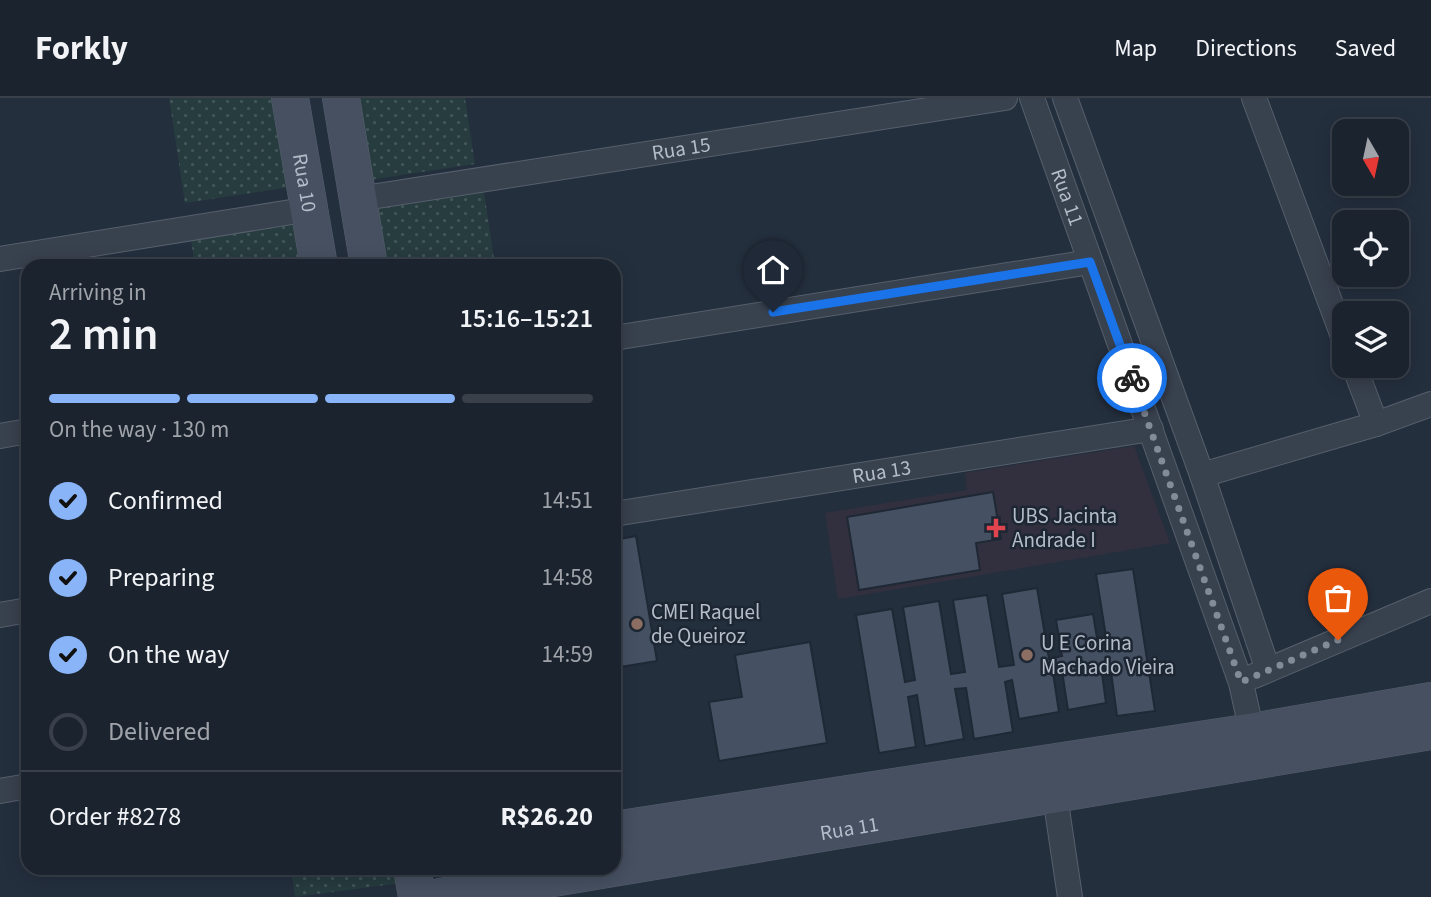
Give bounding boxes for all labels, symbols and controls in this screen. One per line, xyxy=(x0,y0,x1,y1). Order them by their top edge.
text: Forkly xyxy=(35,25,128,72)
text: Map xyxy=(1114,31,1157,66)
text: Directions xyxy=(1195,31,1297,66)
text: Saved xyxy=(1335,31,1396,66)
north arrow xyxy=(1332,119,1409,196)
map controls xyxy=(1332,119,1409,378)
street label: Rua 15 xyxy=(650,129,713,168)
street label: Rua 10 xyxy=(285,151,324,214)
street label: Rua 11 xyxy=(1043,164,1091,230)
button: locate xyxy=(1332,210,1409,287)
pin xyxy=(743,240,803,312)
icon: home xyxy=(754,251,792,289)
text: Arriving in xyxy=(49,276,147,309)
text: 15:16–15:21 xyxy=(460,300,593,337)
button: layers xyxy=(1332,301,1409,378)
text: 2 min xyxy=(49,302,158,367)
courier xyxy=(1097,343,1167,413)
icon: bike xyxy=(1113,359,1151,397)
text: On the way · 130 m xyxy=(49,413,229,446)
street label: Rua 13 xyxy=(850,452,913,491)
icon: check xyxy=(49,482,87,520)
text: Confirmed xyxy=(108,482,223,519)
text: 14:51 xyxy=(542,484,593,517)
place label: UBS Jacinta Andrade I xyxy=(1012,501,1117,555)
marker: UBS Jacinta Andrade I xyxy=(986,518,1006,538)
icon: check xyxy=(49,559,87,597)
text: Preparing xyxy=(108,559,214,596)
text: 14:58 xyxy=(542,561,593,594)
pin xyxy=(1308,568,1368,640)
icon: bag xyxy=(1319,579,1357,617)
place label: CMEI Raquel de Queiroz xyxy=(651,597,760,651)
marker: CMEI Raquel de Queiroz xyxy=(629,616,645,632)
place label: U E Corina Machado Vieira xyxy=(1041,628,1175,682)
icon: check xyxy=(49,636,87,674)
text: On the way xyxy=(108,636,229,673)
text: 14:59 xyxy=(542,638,593,671)
marker: U E Corina Machado Vieira xyxy=(1019,647,1035,663)
text: Delivered xyxy=(108,713,211,750)
text: Order #8278 xyxy=(49,798,181,835)
text: R$26.20 xyxy=(501,798,593,835)
street label: Rua 11 xyxy=(818,809,881,848)

